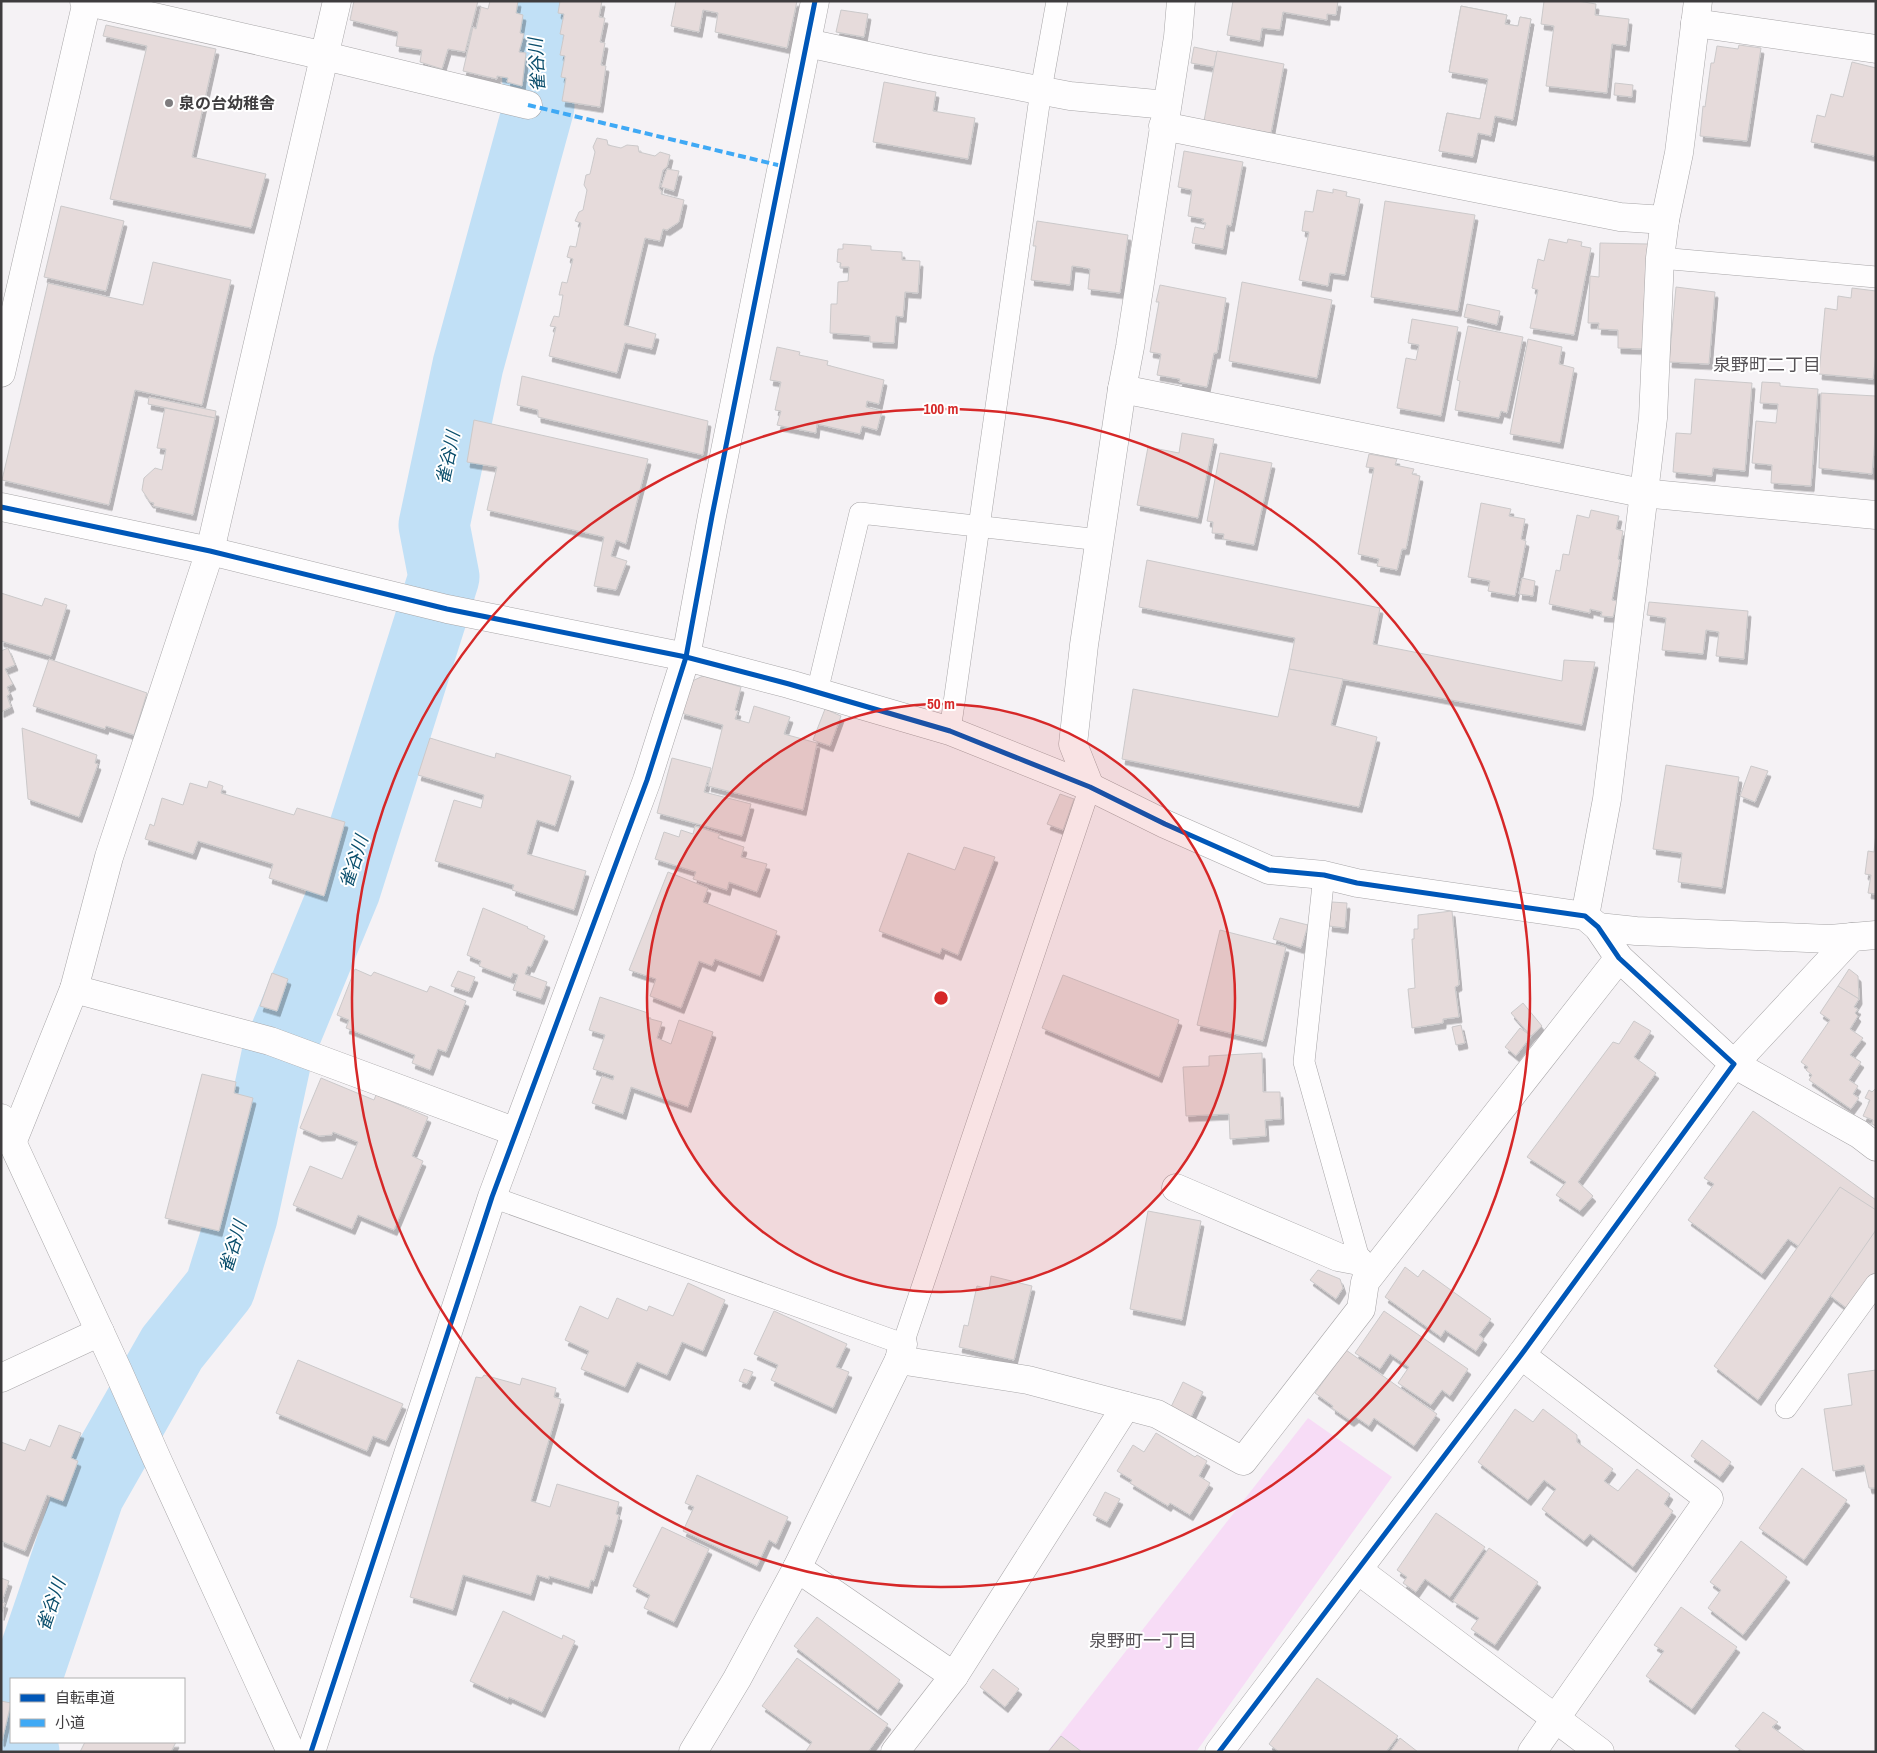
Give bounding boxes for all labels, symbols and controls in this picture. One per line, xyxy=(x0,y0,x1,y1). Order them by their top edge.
water label: 雀谷川 xyxy=(523,35,550,93)
place label: 泉の台幼稚舎 xyxy=(179,92,275,114)
marker: 泉の台幼稚舎 xyxy=(163,97,175,109)
district label: 泉野町二丁目 xyxy=(1713,352,1821,377)
text: 100 m xyxy=(924,398,958,419)
water label: 雀谷川 xyxy=(430,427,466,487)
text: 50 m xyxy=(927,693,955,714)
water label: 雀谷川 xyxy=(333,830,374,891)
centre of rings xyxy=(932,989,950,1007)
water label: 雀谷川 xyxy=(213,1215,253,1276)
water label: 雀谷川 xyxy=(30,1573,72,1634)
district label: 泉野町一丁目 xyxy=(1089,1628,1197,1653)
legend xyxy=(10,1678,185,1743)
text: 自転車道 xyxy=(55,1687,115,1708)
text: 小道 xyxy=(55,1712,85,1733)

